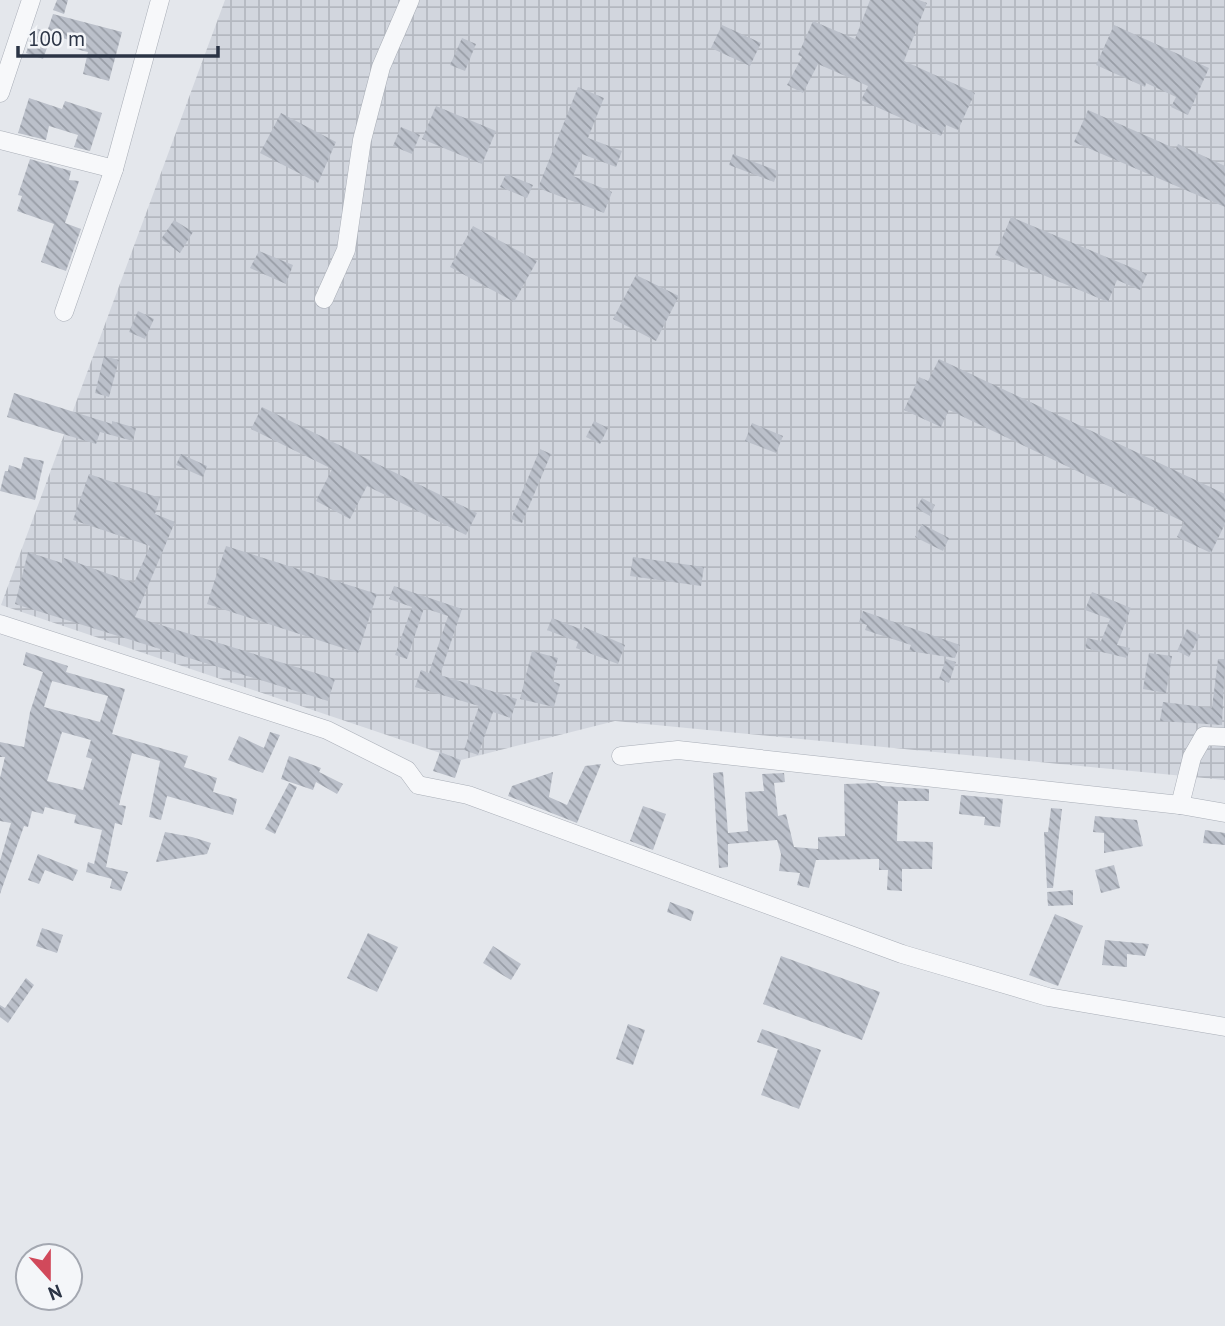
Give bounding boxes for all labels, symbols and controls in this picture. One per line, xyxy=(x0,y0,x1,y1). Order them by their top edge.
scale bar xyxy=(18,14,217,58)
text: 100 m xyxy=(28,25,85,52)
north arrow xyxy=(14,1242,84,1312)
text: N xyxy=(45,1279,65,1306)

